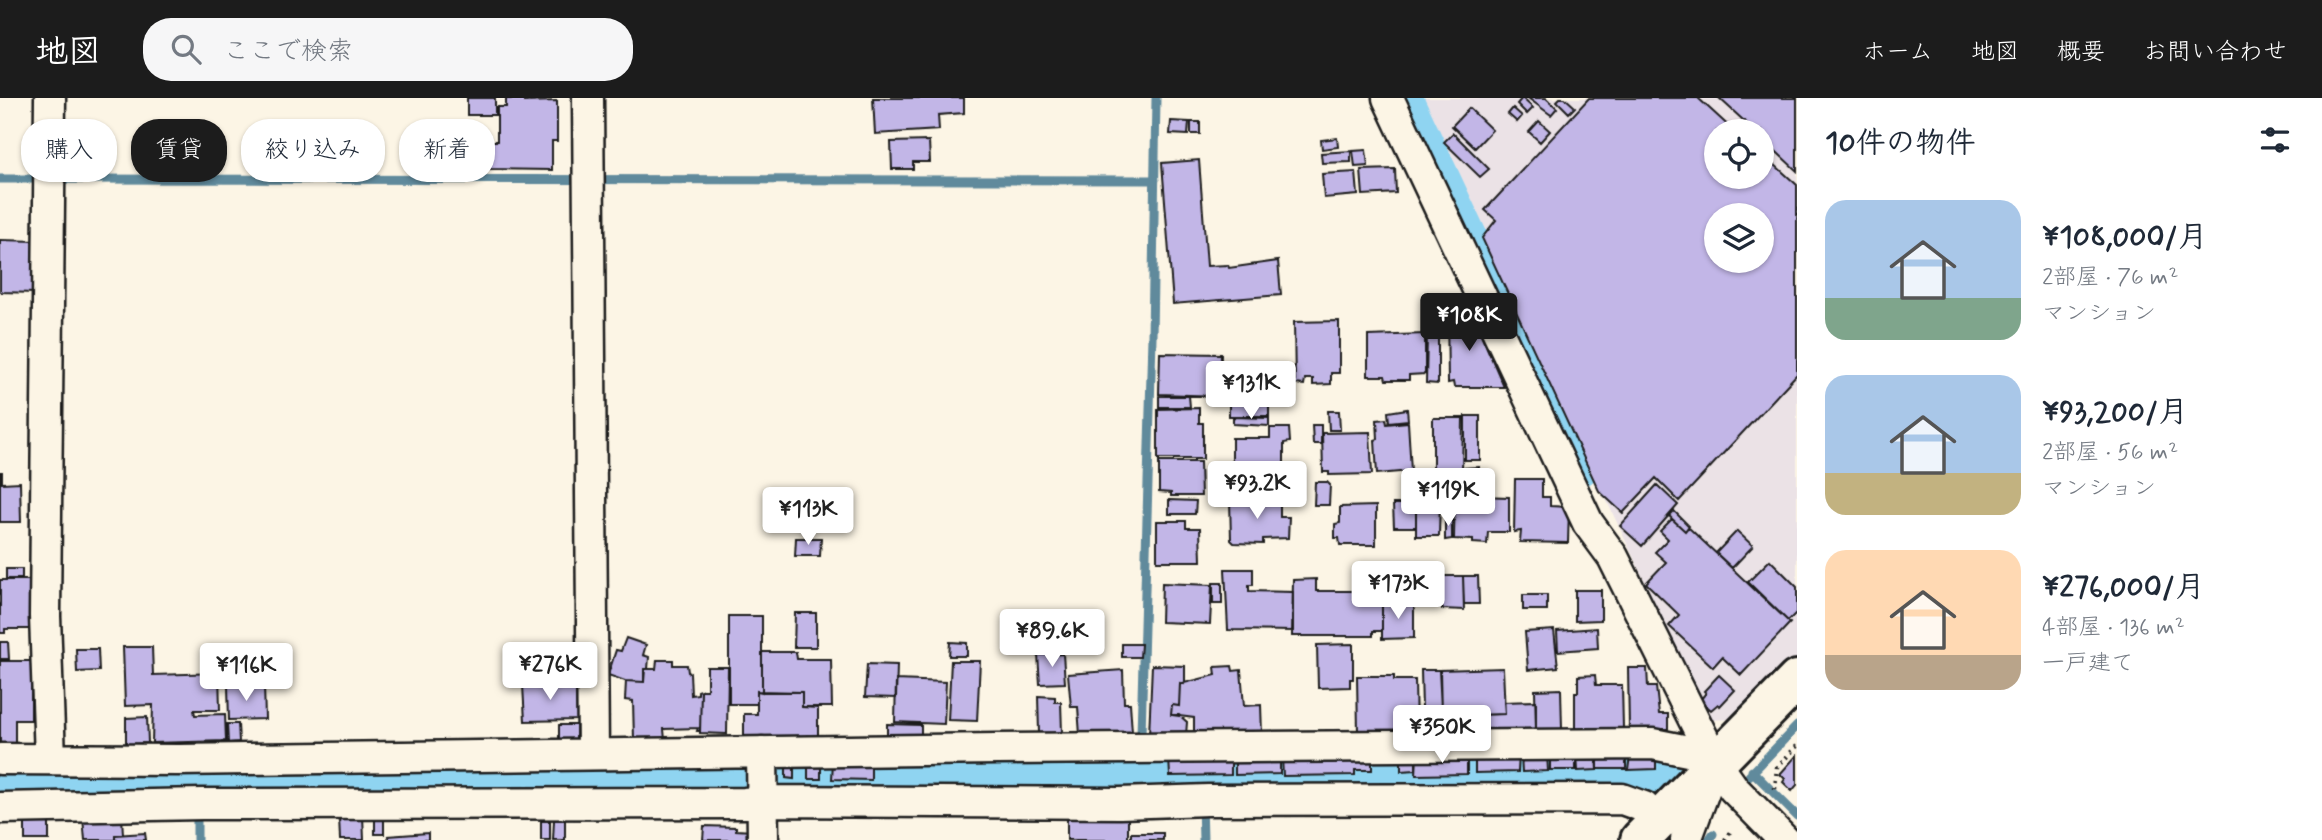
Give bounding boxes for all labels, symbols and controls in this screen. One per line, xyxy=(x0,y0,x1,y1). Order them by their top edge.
search box xyxy=(143,18,633,81)
icon: search xyxy=(167,30,205,68)
text: 地図 xyxy=(35,31,101,75)
text: ここで検索 xyxy=(223,35,353,69)
text: ホーム xyxy=(1862,37,1933,68)
text: 地図 xyxy=(1971,37,2019,68)
text: 概要 xyxy=(2057,37,2105,68)
text: お問い合わせ xyxy=(2143,37,2287,68)
chip: 購入 xyxy=(21,119,117,182)
chip: 賃貸 xyxy=(131,119,227,182)
chip: 絞り込み xyxy=(241,119,385,182)
chip: 新着 xyxy=(399,119,495,182)
map controls xyxy=(1704,119,1774,273)
button: locate xyxy=(1704,119,1774,189)
icon: filters xyxy=(2256,121,2294,159)
text: 10件の物件 xyxy=(1825,124,1976,163)
button: layers xyxy=(1704,203,1774,273)
text: ¥108,000/月 xyxy=(2042,218,2208,257)
icon: home xyxy=(1881,228,1965,312)
text: 2部屋 · 76 m² xyxy=(2042,263,2178,293)
pin: ¥108K xyxy=(1420,294,1518,353)
text: マンション xyxy=(2042,299,2156,329)
text: ¥108K xyxy=(1436,301,1502,331)
pin: ¥131K xyxy=(1202,362,1300,421)
text: ¥131K xyxy=(1222,369,1280,399)
text: ¥93,200/月 xyxy=(2042,393,2188,432)
icon: home xyxy=(1881,403,1965,487)
text: 2部屋 · 56 m² xyxy=(2042,438,2178,468)
pin: ¥93.2K xyxy=(1200,462,1314,521)
pin: ¥119K xyxy=(1399,468,1497,528)
text: ¥93.2K xyxy=(1224,469,1290,499)
text: マンション xyxy=(2042,474,2156,504)
text: ¥119K xyxy=(1417,476,1479,506)
pin: ¥113K xyxy=(759,488,857,547)
text: ¥113K xyxy=(778,495,838,525)
pin: ¥173K xyxy=(1349,561,1447,621)
text: ¥276,000/月 xyxy=(2042,568,2205,607)
text: ¥173K xyxy=(1368,569,1428,599)
icon: home xyxy=(1881,578,1965,662)
pin: ¥89.6K xyxy=(995,610,1109,669)
text: 4部屋 · 136 m² xyxy=(2042,613,2185,643)
text: ¥89.6K xyxy=(1016,617,1088,647)
pin: ¥276K xyxy=(501,642,599,702)
pin: ¥116K xyxy=(197,644,295,703)
text: 一戸建て xyxy=(2042,649,2134,679)
text: ¥276K xyxy=(518,650,582,680)
text: ¥116K xyxy=(216,651,276,681)
pin: ¥350K xyxy=(1393,706,1491,765)
text: ¥350K xyxy=(1409,713,1475,743)

